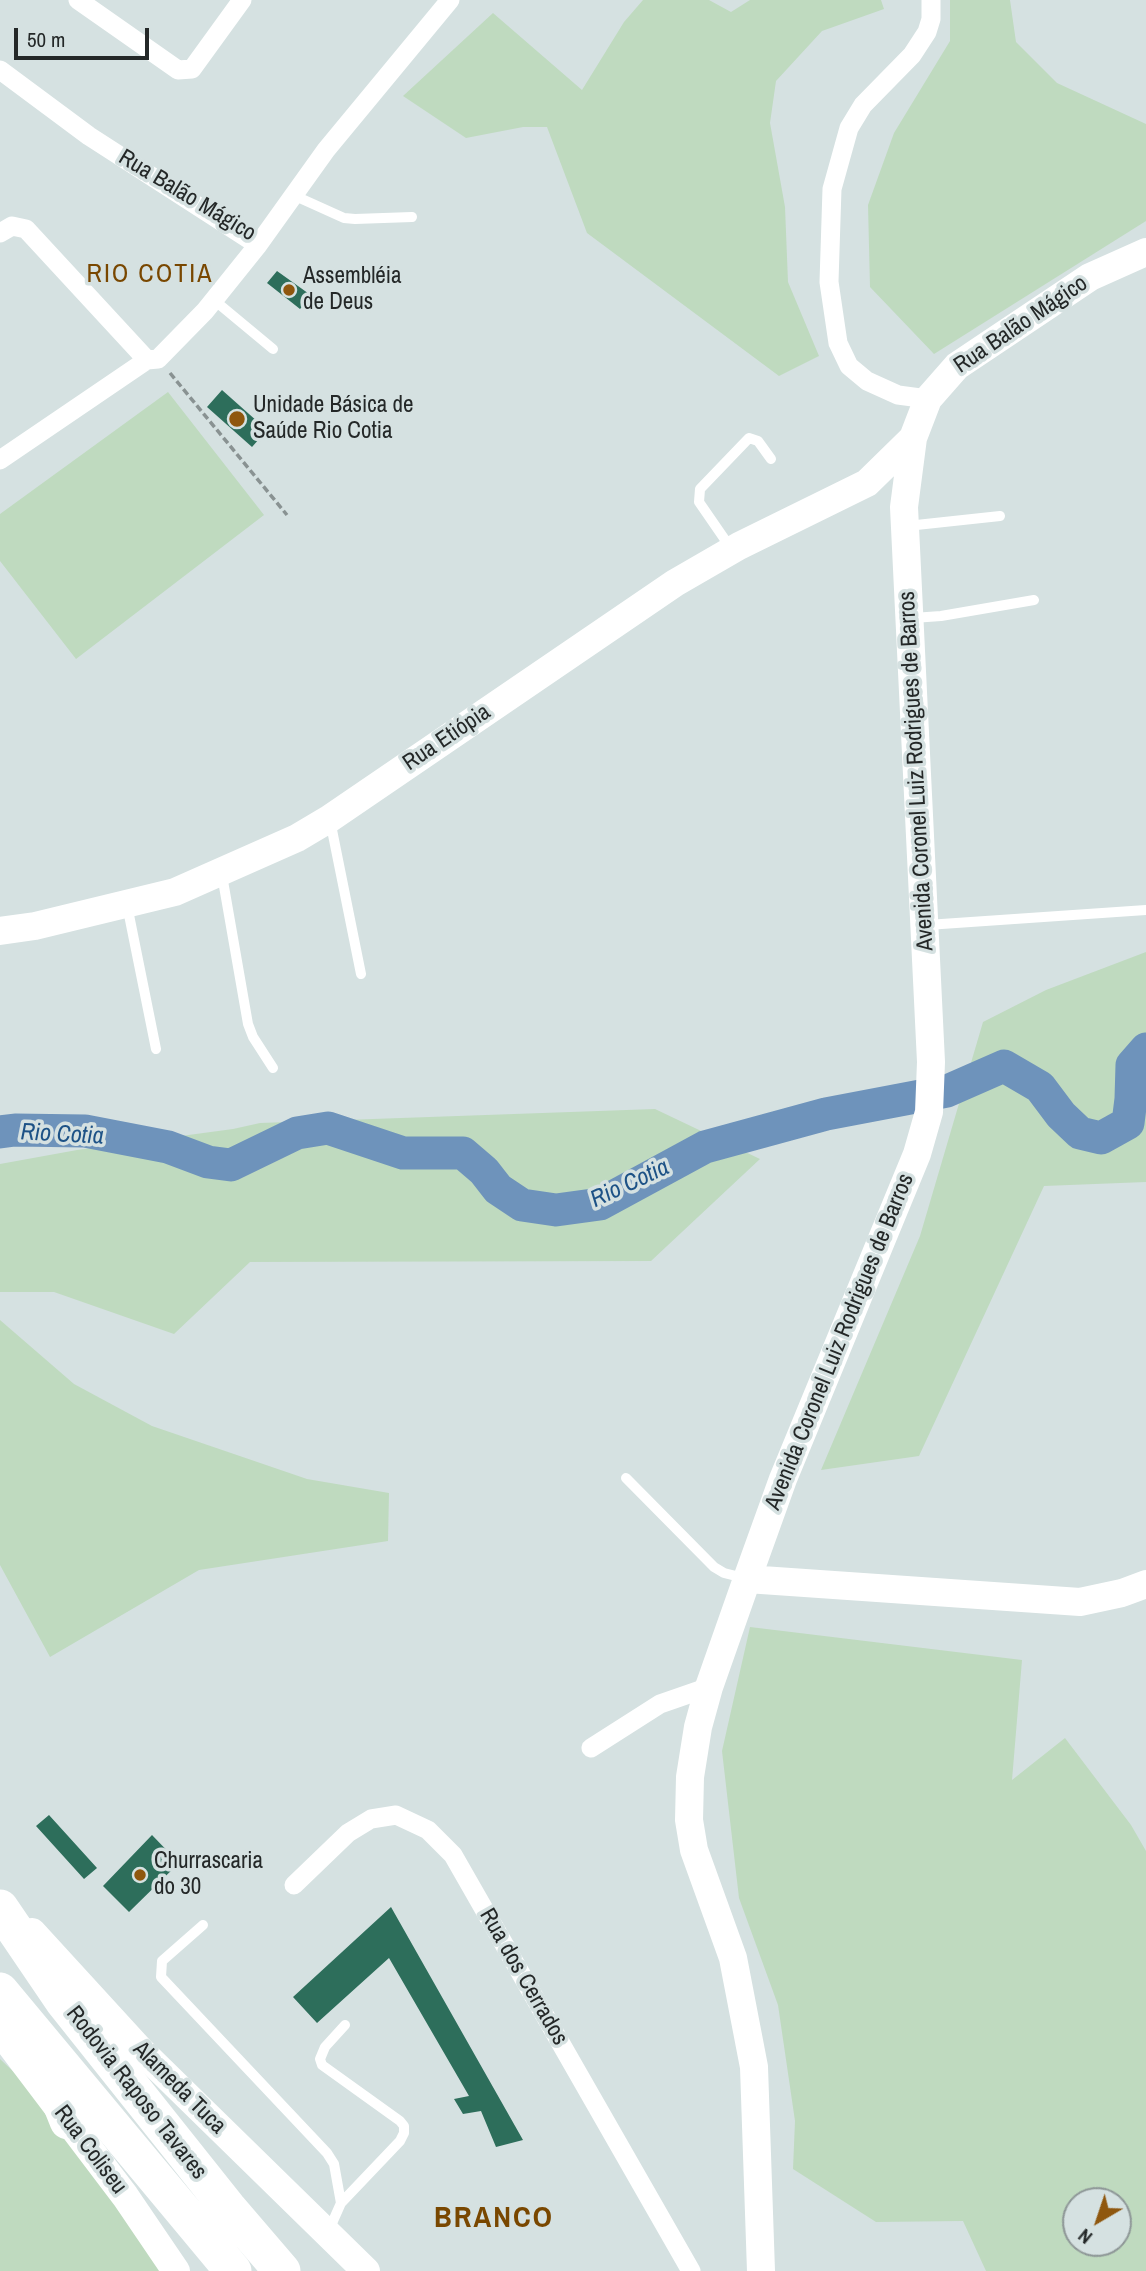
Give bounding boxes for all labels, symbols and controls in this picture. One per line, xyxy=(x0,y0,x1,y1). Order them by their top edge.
scale bar xyxy=(18,14,152,58)
text: 50 m xyxy=(27,25,65,54)
street label: Rua Balão Mágico xyxy=(113,144,261,248)
district label: RIO COTIA xyxy=(88,259,212,291)
place label: Assembléia de Deus xyxy=(303,263,402,317)
street label: Rua Balão Mágico xyxy=(949,270,1093,380)
marker: Assembléia de Deus xyxy=(281,282,297,298)
place label: Unidade Básica de Saúde Rio Cotia xyxy=(253,392,413,446)
marker: Unidade Básica de Saúde Rio Cotia xyxy=(227,409,247,429)
street label: Avenida Coronel Luiz Rodrigues de Barros xyxy=(894,590,940,952)
street label: Rua Etiópia xyxy=(398,699,496,777)
water label: Rio Cotia xyxy=(20,1118,104,1152)
water label: Rio Cotia xyxy=(586,1153,674,1215)
street label: Avenida Coronel Luiz Rodrigues de Barros xyxy=(760,1170,920,1514)
place label: Churrascaria do 30 xyxy=(154,1848,263,1902)
marker: Churrascaria do 30 xyxy=(132,1867,148,1883)
street label: Rua dos Cerrados xyxy=(473,1904,573,2050)
street label: Rodovia Raposo Tavares xyxy=(60,2001,212,2185)
street label: Alameda Tuca xyxy=(127,2036,231,2140)
street label: Rua Coliseu xyxy=(48,2100,132,2200)
north arrow xyxy=(1062,2187,1132,2257)
district label: BRANCO xyxy=(435,2201,553,2237)
text: N xyxy=(1072,2223,1098,2250)

